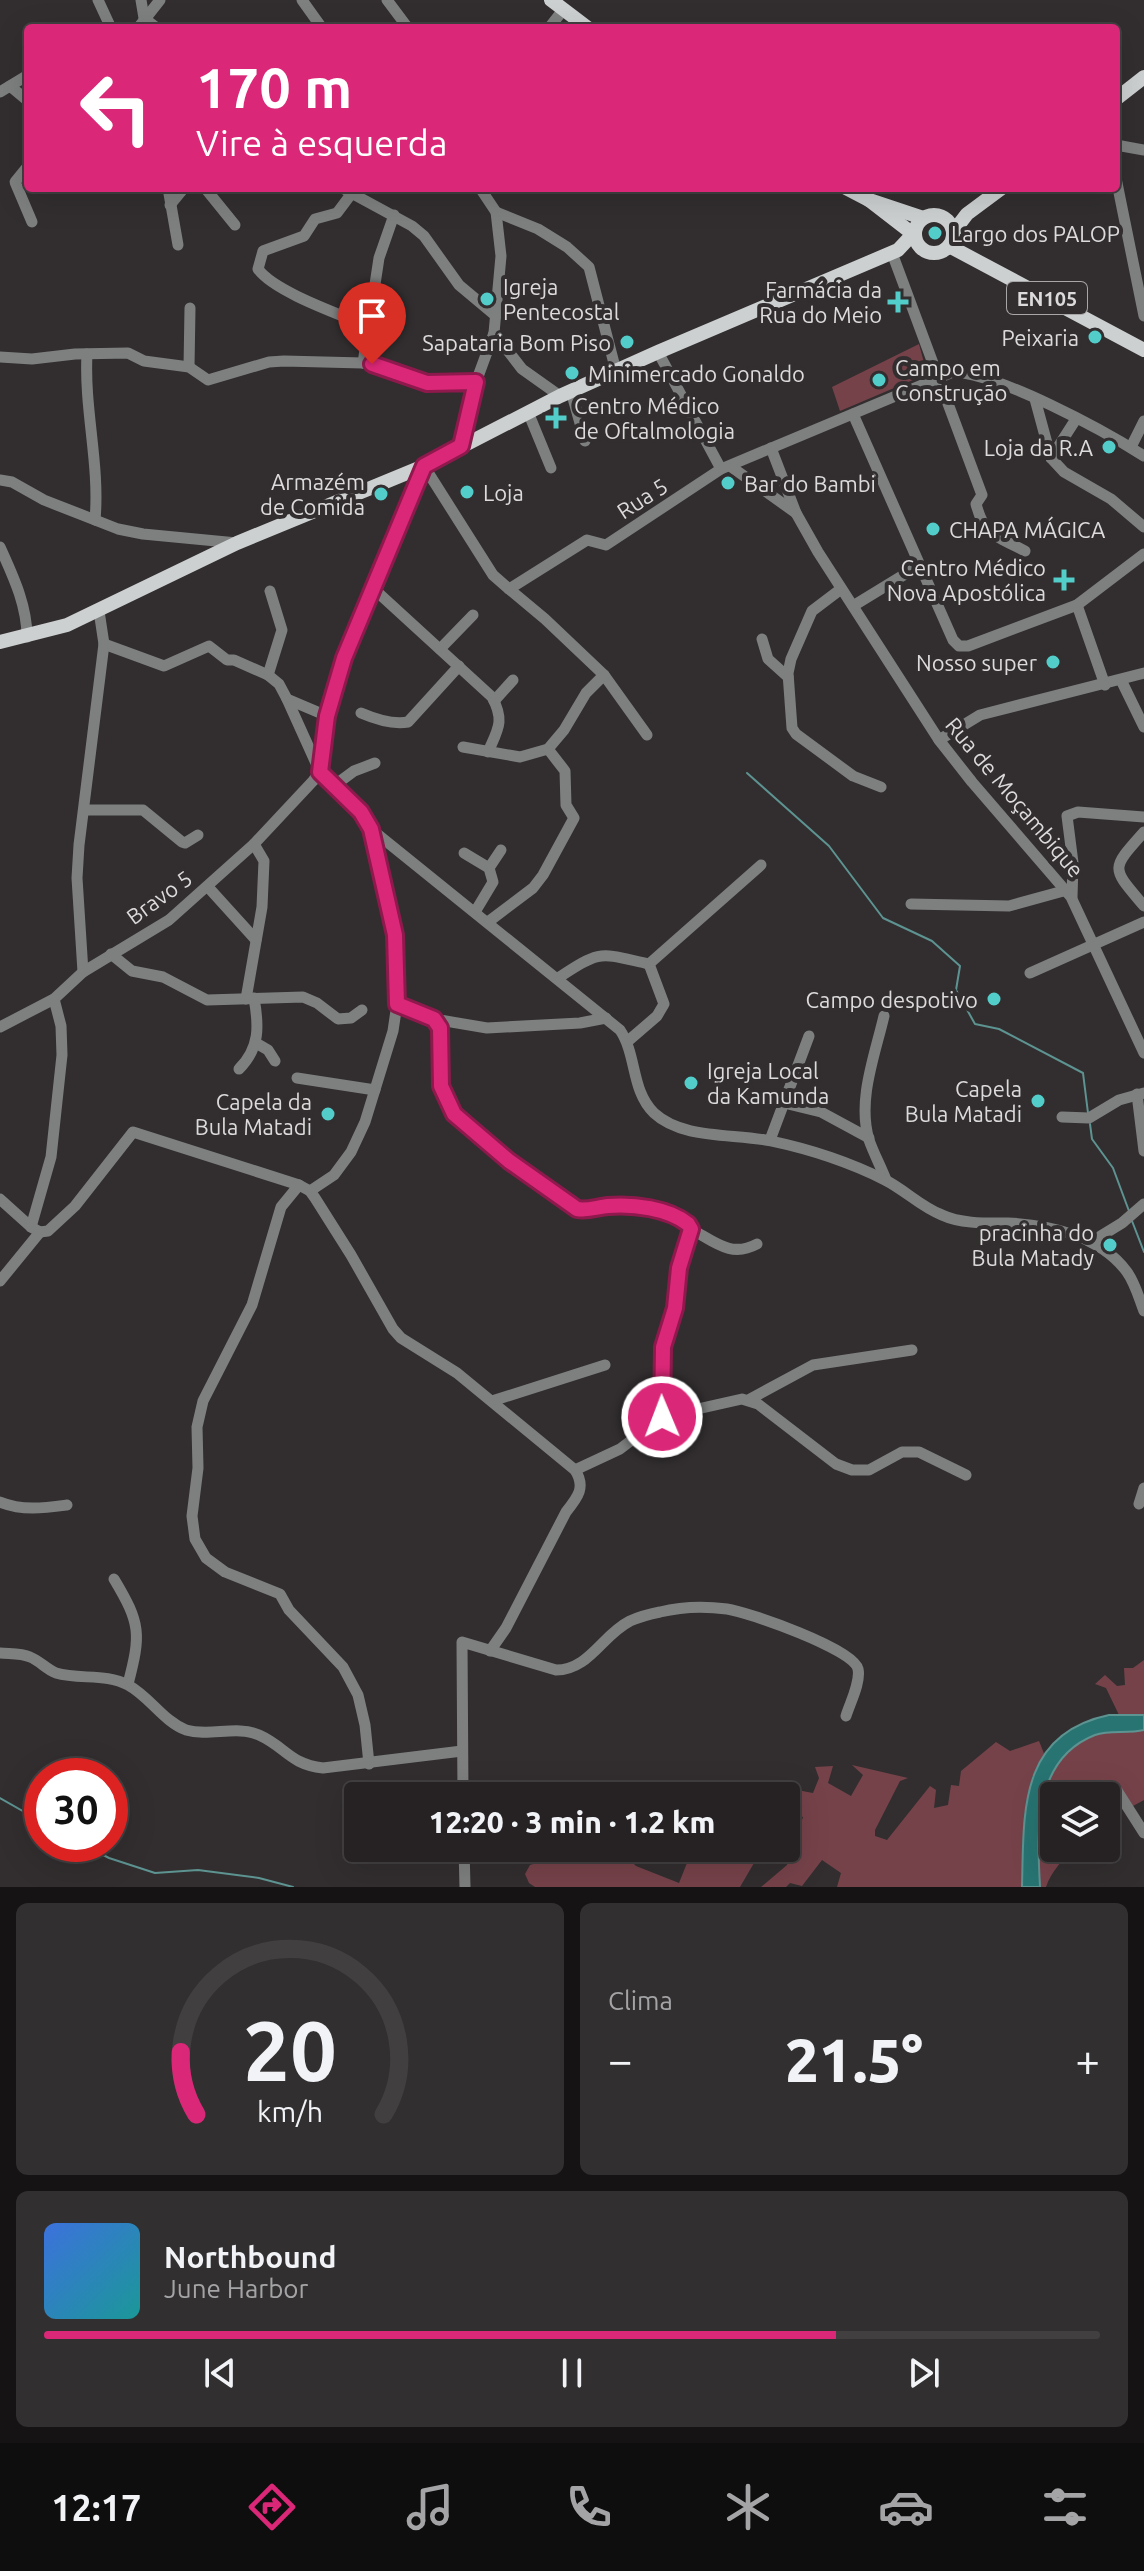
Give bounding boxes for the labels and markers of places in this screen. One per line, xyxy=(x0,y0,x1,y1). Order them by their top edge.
place label: Largo dos PALOP xyxy=(951,221,1120,246)
marker: Largo dos PALOP xyxy=(926,224,944,242)
place label: Igreja Pentecostal xyxy=(503,274,620,324)
place label: Farmácia da Rua do Meio xyxy=(759,277,882,327)
pin xyxy=(338,282,406,364)
marker: Igreja Pentecostal xyxy=(478,290,496,308)
marker: Farmácia da Rua do Meio xyxy=(889,293,907,311)
place label: Peixaria xyxy=(1001,325,1079,350)
marker: Peixaria xyxy=(1086,328,1104,346)
place label: Sapataria Bom Piso xyxy=(422,330,611,355)
marker: Sapataria Bom Piso xyxy=(618,333,636,351)
place label: Campo em Construção xyxy=(895,355,1007,405)
place label: Minimercado Gonaldo xyxy=(588,361,805,386)
marker: Minimercado Gonaldo xyxy=(563,364,581,382)
marker: Campo em Construção xyxy=(870,371,888,389)
place label: Centro Médico de Oftalmologia xyxy=(574,393,735,443)
marker: Centro Médico de Oftalmologia xyxy=(545,407,567,429)
place label: Loja da R.A xyxy=(984,435,1094,460)
marker: Loja da R.A xyxy=(1100,438,1118,456)
place label: Armazém de Comida xyxy=(260,469,365,519)
place label: Bar do Bambi xyxy=(744,471,876,496)
marker: Bar do Bambi xyxy=(719,474,737,492)
place label: Loja xyxy=(483,480,524,505)
marker: Loja xyxy=(458,483,476,501)
marker: Armazém de Comida xyxy=(372,485,390,503)
place label: CHAPA MÁGICA xyxy=(949,516,1106,542)
marker: CHAPA MÁGICA xyxy=(924,520,942,538)
place label: Centro Médico Nova Apostólica xyxy=(887,555,1046,605)
marker: Centro Médico Nova Apostólica xyxy=(1053,569,1075,591)
place label: Nosso super xyxy=(916,650,1038,675)
marker: Nosso super xyxy=(1044,653,1062,671)
place label: Campo despotivo xyxy=(806,987,978,1012)
marker: Campo despotivo xyxy=(985,990,1003,1008)
place label: Igreja Local da Kamunda xyxy=(707,1058,829,1108)
marker: Igreja Local da Kamunda xyxy=(682,1074,700,1092)
place label: Capela Bula Matadi xyxy=(905,1076,1022,1126)
place label: Capela da Bula Matadi xyxy=(195,1089,312,1139)
marker: Capela Bula Matadi xyxy=(1029,1092,1047,1110)
marker: Capela da Bula Matadi xyxy=(319,1105,337,1123)
place label: pracinha do Bula Matady xyxy=(972,1220,1094,1270)
marker: pracinha do Bula Matady xyxy=(1101,1236,1119,1254)

